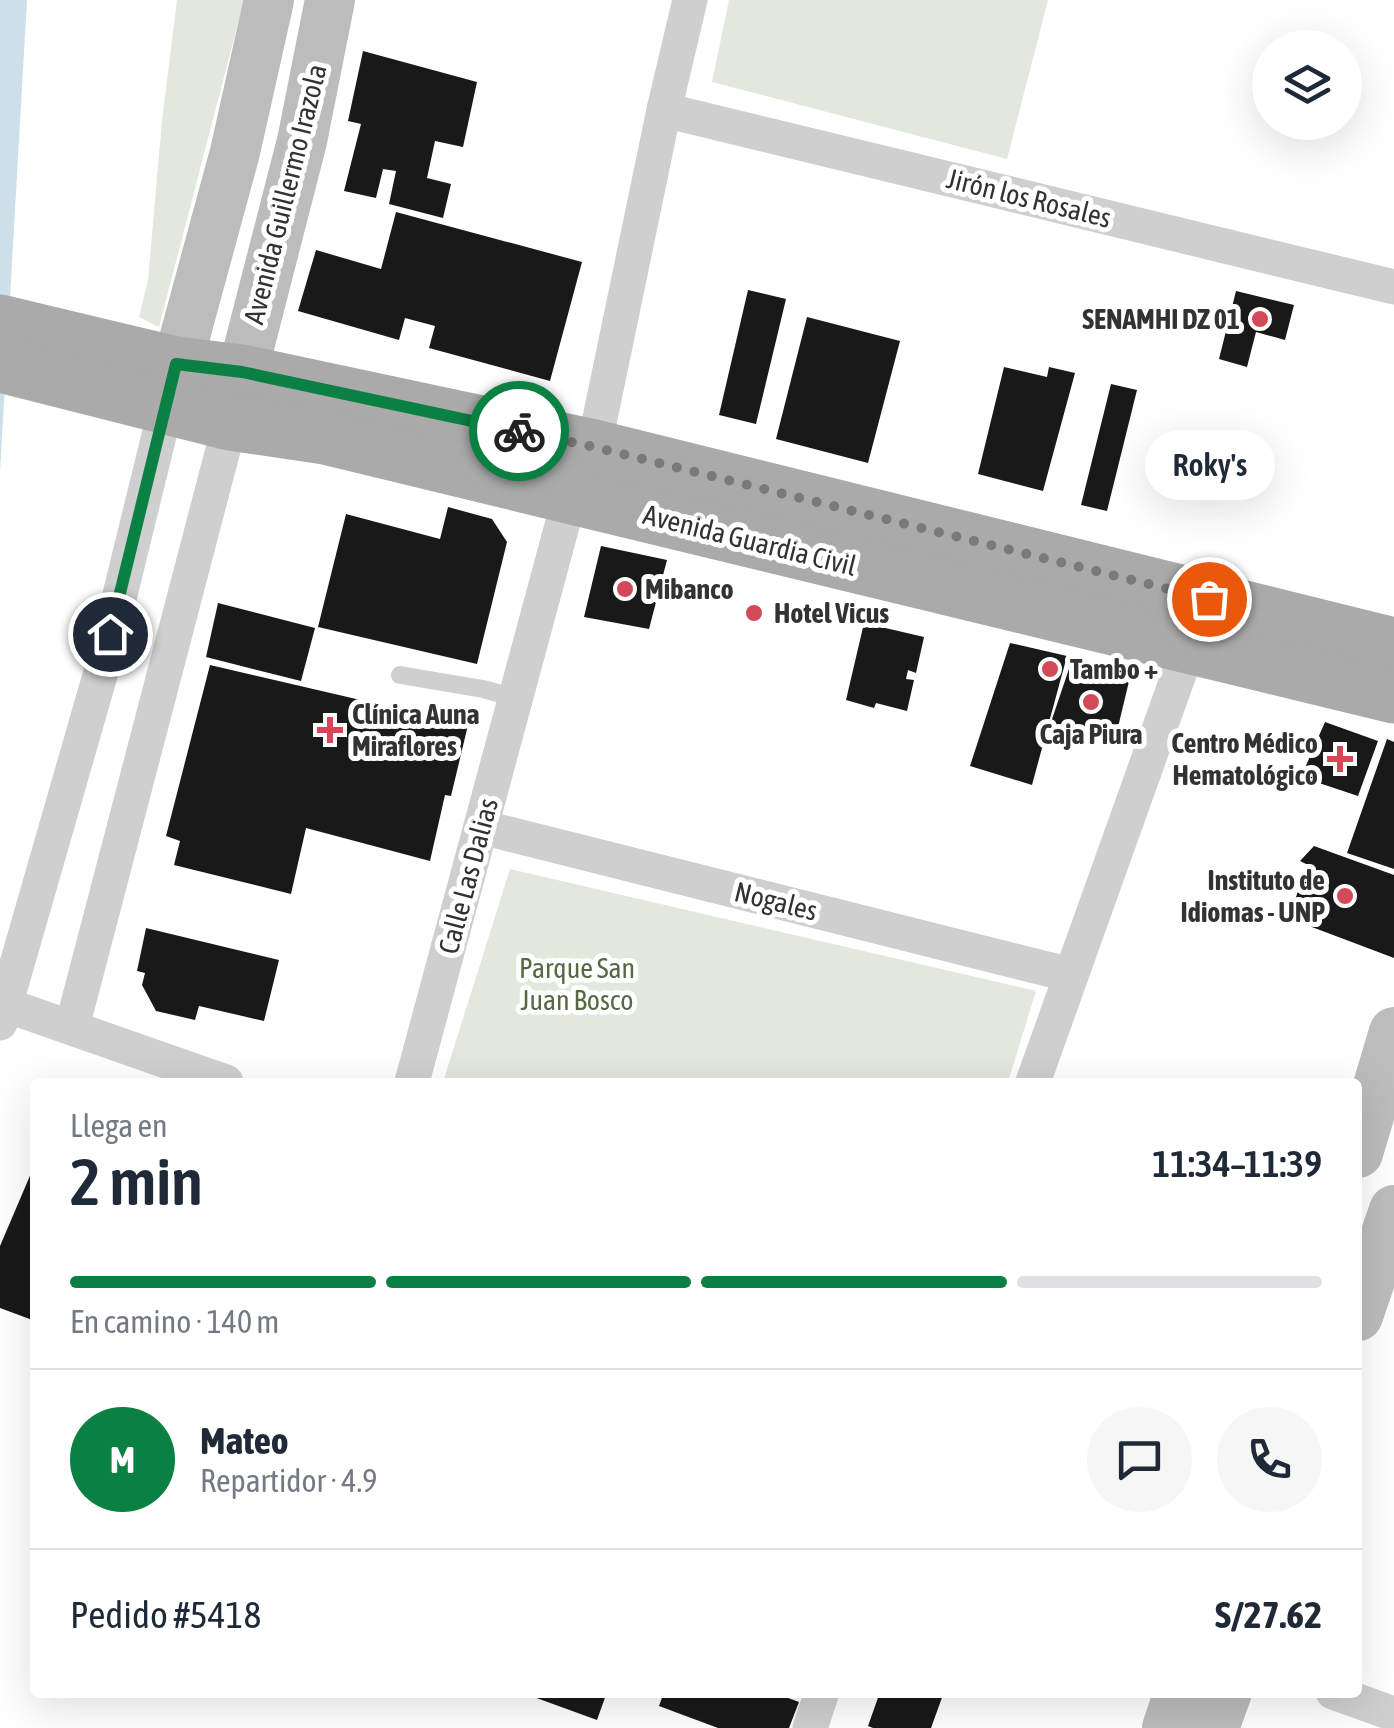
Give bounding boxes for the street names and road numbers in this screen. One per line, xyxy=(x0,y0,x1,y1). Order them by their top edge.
street label: Avenida Guillermo Irazola xyxy=(237,61,333,327)
street label: Jirón los Rosales xyxy=(944,162,1114,234)
street label: Avenida Guardia Civil xyxy=(640,498,860,582)
street label: Calle Las Dalias xyxy=(432,795,504,957)
street label: Nogales xyxy=(731,875,821,927)

